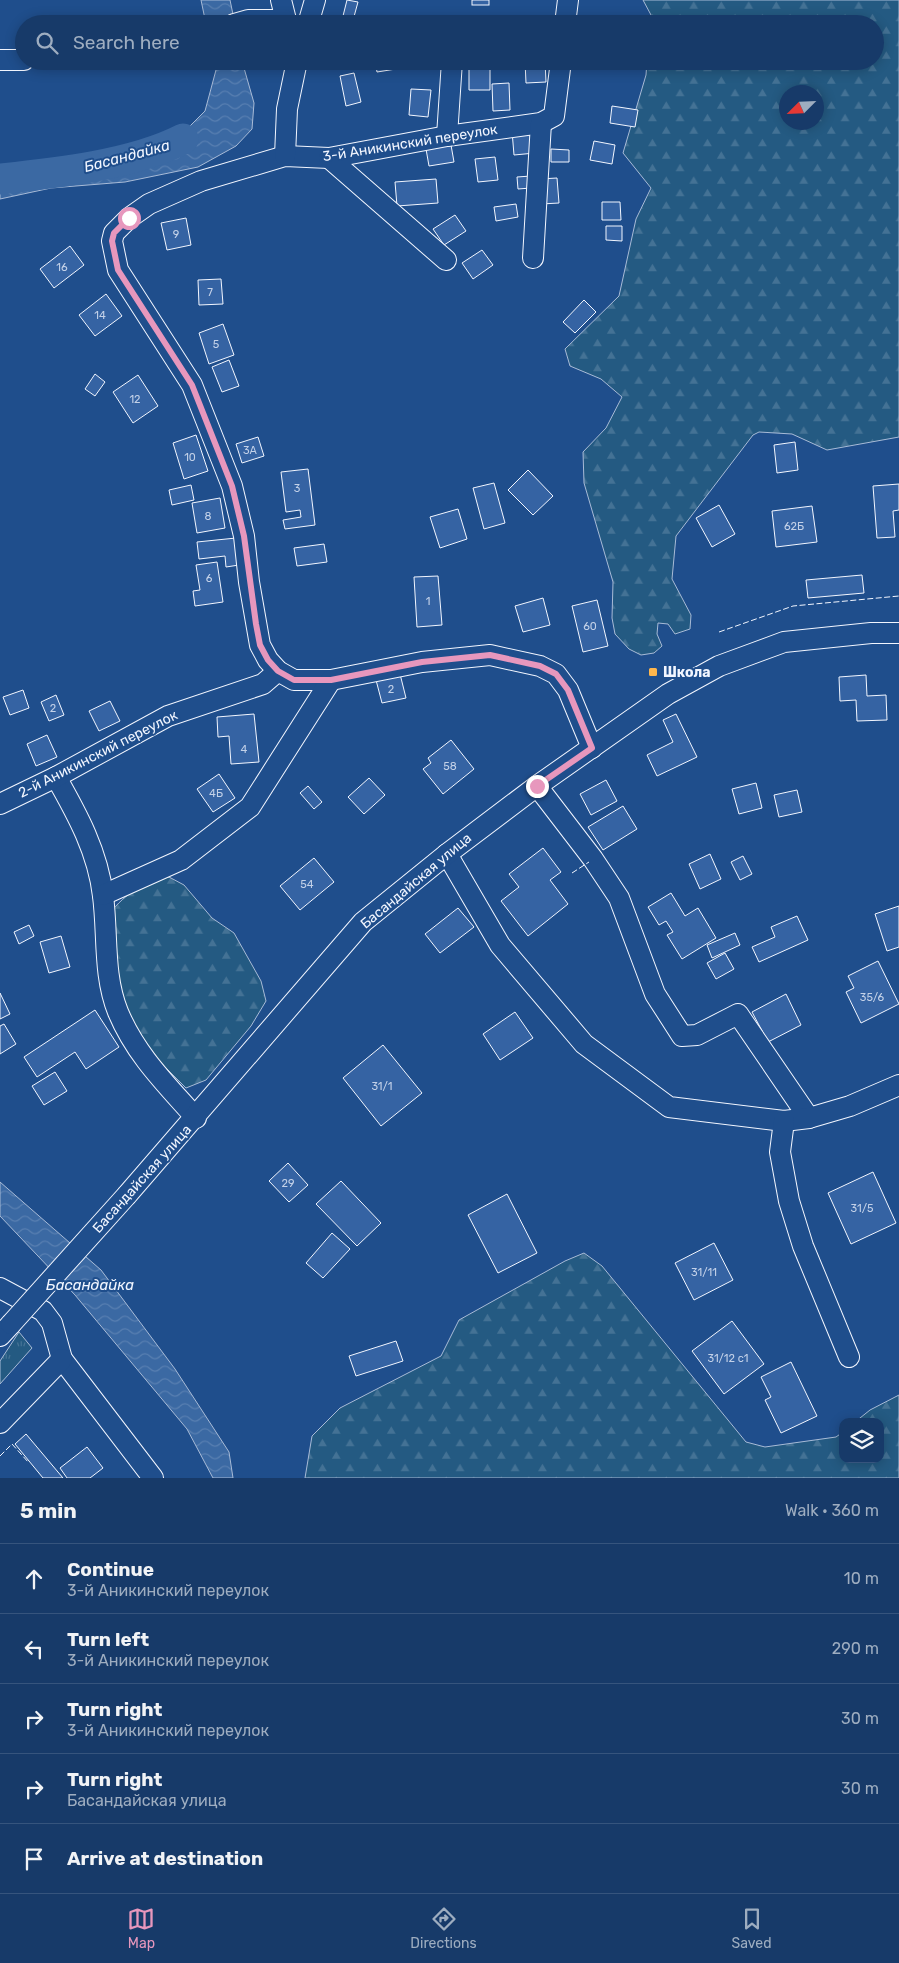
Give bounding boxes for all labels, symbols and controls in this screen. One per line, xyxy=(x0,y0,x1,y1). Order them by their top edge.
search box xyxy=(15,15,884,70)
icon: search xyxy=(33,29,61,57)
text: Search here xyxy=(73,31,180,54)
north arrow xyxy=(779,85,824,130)
street label: 3-й Аникинский переулок xyxy=(321,121,499,165)
water label: Басандайка xyxy=(82,136,172,176)
route start xyxy=(118,207,141,230)
house number: 9 xyxy=(173,228,179,241)
house number: 16 xyxy=(56,261,68,274)
house number: 7 xyxy=(207,286,213,299)
house number: 14 xyxy=(94,309,106,322)
house number: 5 xyxy=(213,338,220,351)
house number: 12 xyxy=(129,393,141,406)
house number: 3А xyxy=(243,444,258,457)
house number: 10 xyxy=(184,451,196,464)
house number: 3 xyxy=(294,482,301,495)
house number: 8 xyxy=(205,510,212,523)
house number: 62Б xyxy=(784,520,804,533)
house number: 6 xyxy=(206,572,213,585)
house number: 1 xyxy=(426,595,430,608)
house number: 60 xyxy=(583,620,597,633)
place label: Школа xyxy=(663,664,710,681)
marker: Школа xyxy=(647,666,659,678)
house number: 2 xyxy=(388,683,394,696)
house number: 2 xyxy=(50,702,56,715)
street label: 2-й Аникинский переулок xyxy=(16,706,181,802)
house number: 4 xyxy=(241,743,248,756)
house number: 58 xyxy=(443,760,457,773)
route end xyxy=(526,775,549,798)
house number: 4Б xyxy=(209,787,223,800)
street label: Басандайская улица xyxy=(357,830,475,932)
house number: 54 xyxy=(300,878,314,891)
house number: 35/6 xyxy=(860,991,885,1004)
house number: 31/1 xyxy=(371,1080,393,1093)
street label: Басандайская улица xyxy=(89,1121,195,1237)
house number: 29 xyxy=(282,1177,294,1190)
house number: 31/5 xyxy=(851,1202,874,1215)
house number: 31/11 xyxy=(691,1266,717,1279)
water label: Басандайка xyxy=(46,1276,134,1294)
house number: 31/12 с1 xyxy=(707,1352,749,1365)
map controls xyxy=(839,1418,884,1463)
button: layers xyxy=(839,1418,884,1463)
text: 5 min xyxy=(20,1498,77,1523)
text: Walk · 360 m xyxy=(785,1501,879,1520)
text: Continue xyxy=(67,1558,154,1581)
icon: ahead xyxy=(20,1565,48,1593)
text: 10 m xyxy=(844,1569,879,1588)
text: 3-й Аникинский переулок xyxy=(67,1581,269,1600)
text: Turn left xyxy=(67,1628,149,1651)
icon: left xyxy=(20,1635,48,1663)
text: 290 m xyxy=(832,1639,879,1658)
text: 3-й Аникинский переулок xyxy=(67,1651,269,1670)
text: Turn right xyxy=(67,1698,162,1721)
icon: right xyxy=(20,1705,48,1733)
text: 30 m xyxy=(841,1709,879,1728)
text: 3-й Аникинский переулок xyxy=(67,1721,269,1740)
text: Turn right xyxy=(67,1768,162,1791)
icon: right xyxy=(20,1775,48,1803)
text: 30 m xyxy=(841,1779,879,1798)
text: Басандайская улица xyxy=(67,1791,227,1810)
icon: arrive xyxy=(20,1845,48,1873)
text: Arrive at destination xyxy=(67,1847,263,1870)
tab: Map xyxy=(127,1905,155,1952)
tab: Directions xyxy=(410,1905,477,1952)
tab: Saved xyxy=(732,1905,772,1952)

